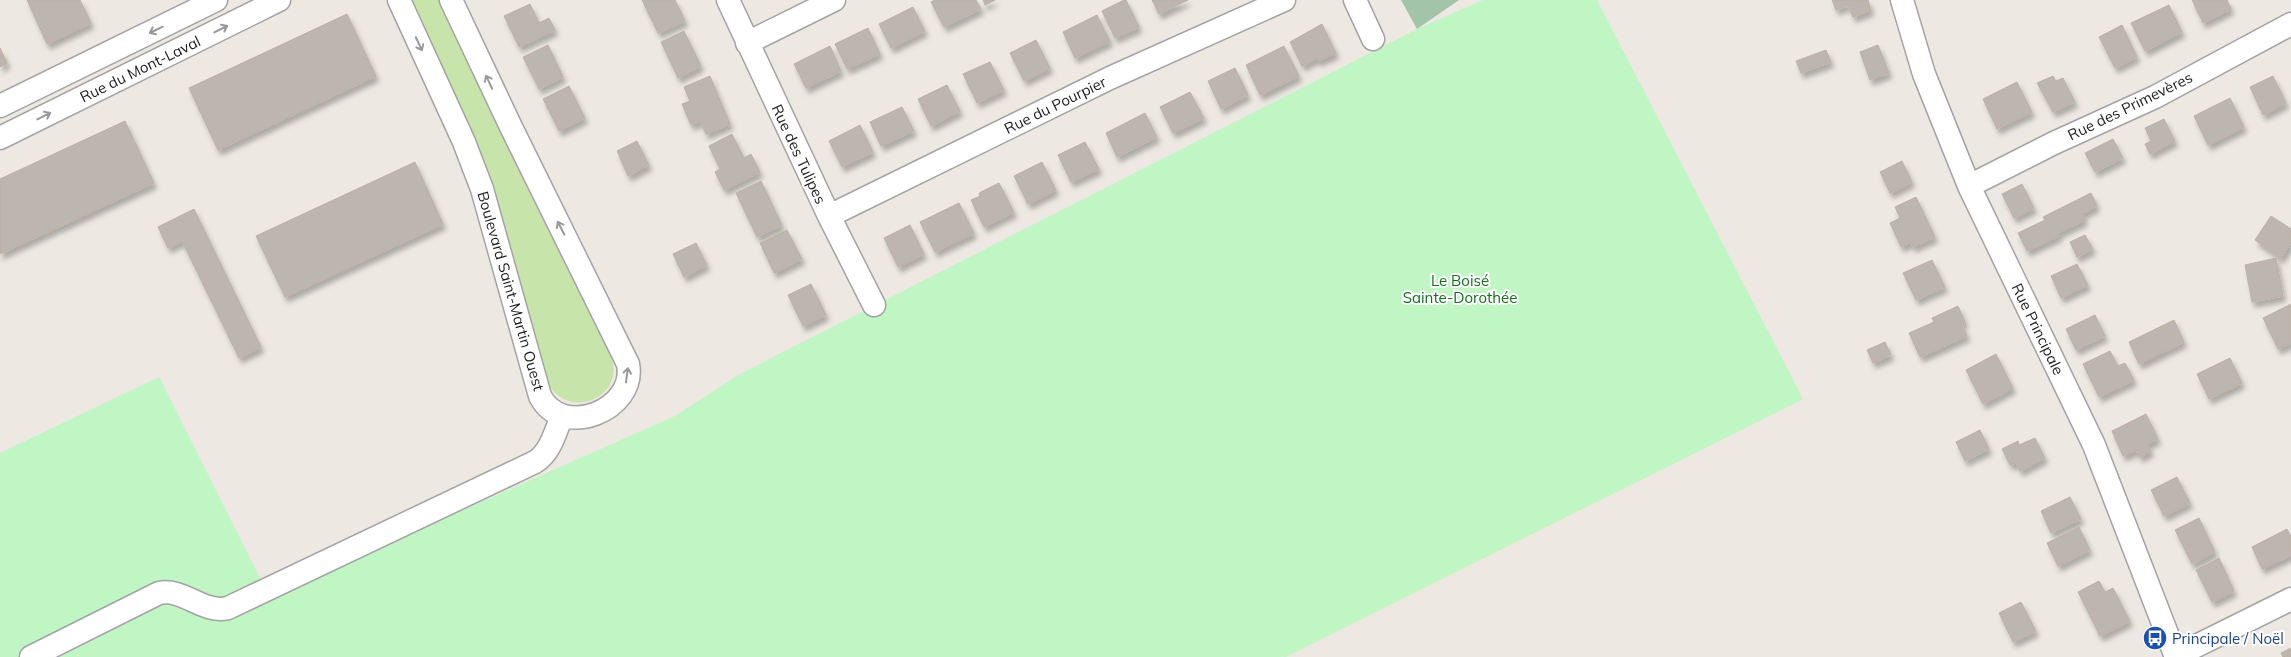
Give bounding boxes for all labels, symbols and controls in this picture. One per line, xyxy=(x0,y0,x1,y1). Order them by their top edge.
one-way arrow xyxy=(213,24,228,33)
one-way arrow xyxy=(149,25,164,35)
street label: Rue du Mont-Laval xyxy=(77,32,203,106)
one-way arrow xyxy=(415,36,424,51)
street label: Rue des Primevères xyxy=(2065,68,2195,144)
street label: Rue du Pourpier xyxy=(1001,72,1110,138)
one-way arrow xyxy=(484,75,494,90)
street label: Rue des Tulipes xyxy=(768,101,830,207)
one-way arrow xyxy=(36,111,51,120)
street label: Boulevard Saint-Martin Ouest xyxy=(473,189,549,393)
one-way arrow xyxy=(556,221,565,236)
park label: Le Boisé Sainte-Dorothée xyxy=(1403,271,1517,307)
street label: Rue Principale xyxy=(2008,280,2068,378)
one-way arrow xyxy=(622,367,632,383)
bus stop icon: Principale / Noël xyxy=(2142,625,2168,651)
place label: Principale / Noël xyxy=(2172,629,2284,648)

